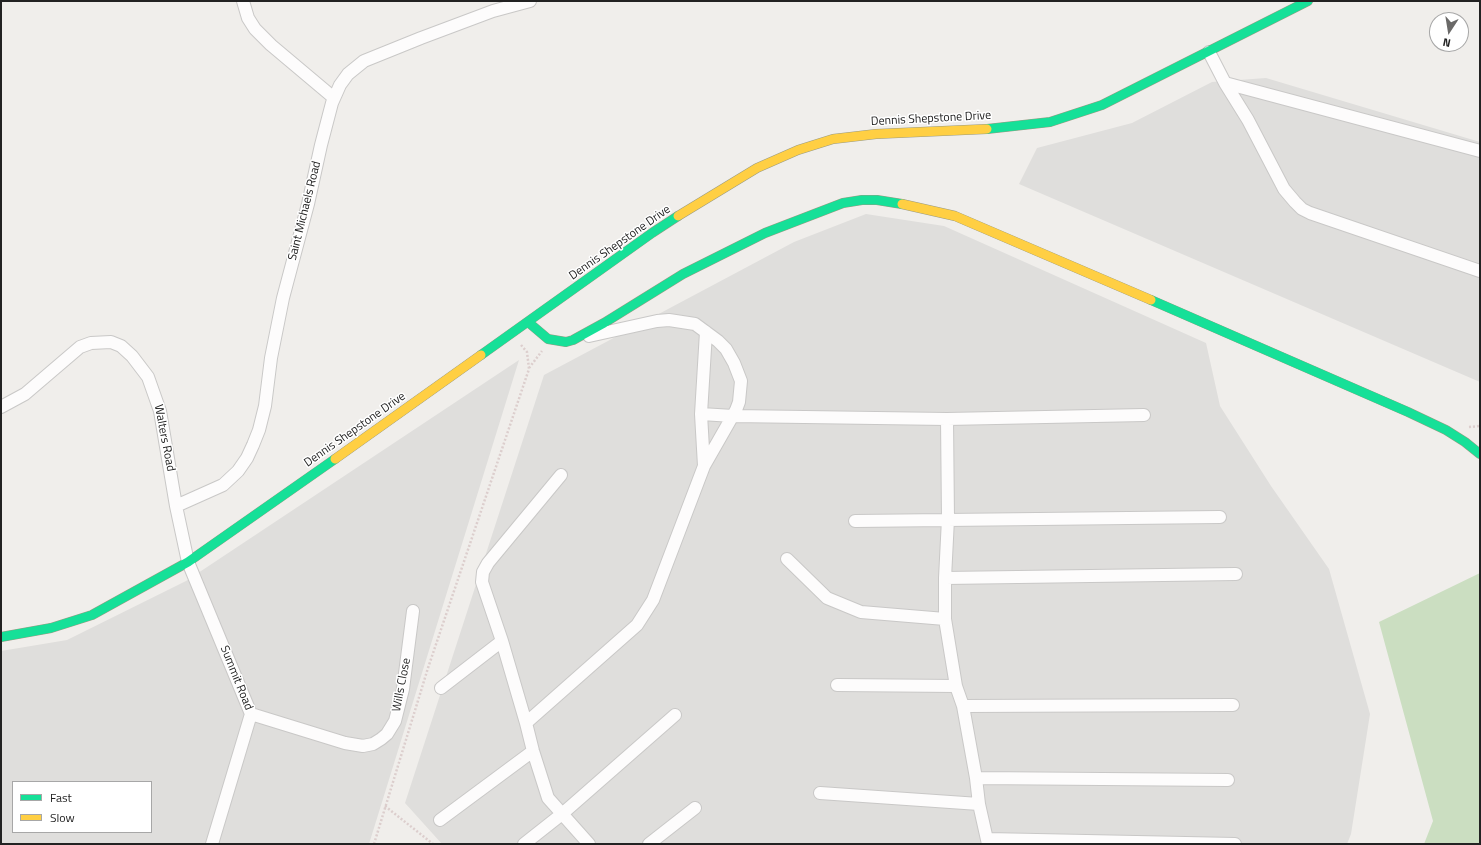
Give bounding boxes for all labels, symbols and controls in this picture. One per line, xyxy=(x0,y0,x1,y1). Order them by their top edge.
north arrow xyxy=(1429,12,1469,52)
text: N xyxy=(1441,34,1452,51)
street label: Dennis Shepstone Drive xyxy=(871,109,991,129)
street label: Saint Michaels Road xyxy=(286,160,324,262)
street label: Dennis Shepstone Drive xyxy=(567,203,673,283)
street label: Dennis Shepstone Drive xyxy=(302,390,408,470)
street label: Walters Road xyxy=(150,403,178,473)
street label: Summit Road xyxy=(217,644,255,712)
street label: Wills Close xyxy=(390,657,414,713)
legend xyxy=(12,781,152,833)
text: Fast xyxy=(50,788,72,807)
text: Slow xyxy=(50,808,75,827)

